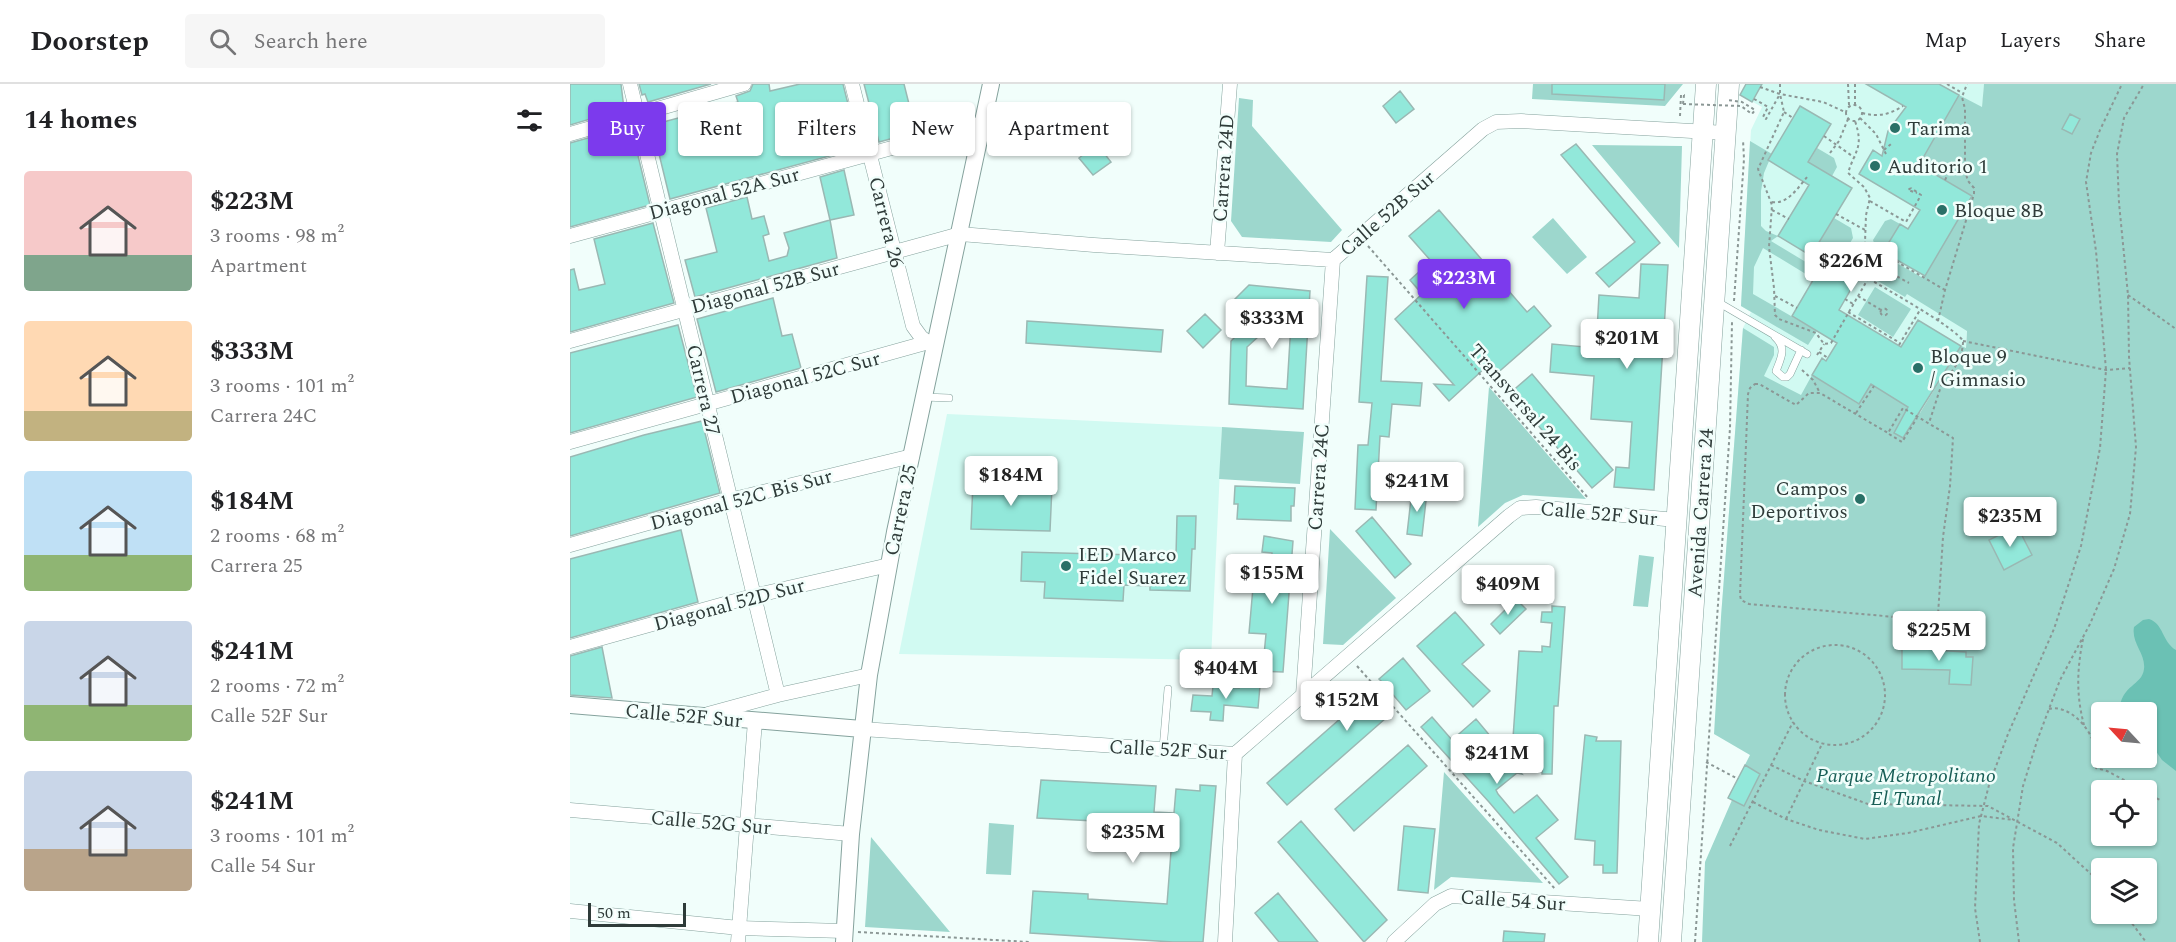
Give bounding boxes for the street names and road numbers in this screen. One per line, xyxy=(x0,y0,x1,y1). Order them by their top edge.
street label: Carrera 24D xyxy=(1205,113,1243,223)
street label: Diagonal 52A Sur xyxy=(646,159,803,228)
street label: Calle 52B Sur xyxy=(1333,164,1442,264)
street label: Carrera 26 xyxy=(860,174,912,271)
street label: Diagonal 52B Sur xyxy=(687,254,843,322)
street label: Transversal 24 Bis xyxy=(1461,337,1589,478)
street label: Carrera 27 xyxy=(678,342,728,439)
street label: Diagonal 52C Sur xyxy=(727,343,884,412)
street label: Carrera 24C xyxy=(1300,422,1338,532)
street label: Avenida Carrera 24 xyxy=(1680,427,1722,599)
street label: Diagonal 52C Bis Sur xyxy=(647,461,836,539)
street label: Carrera 25 xyxy=(877,462,925,559)
street label: Calle 52F Sur xyxy=(1539,494,1659,534)
street label: Diagonal 52D Sur xyxy=(650,570,808,640)
street label: Calle 52F Sur xyxy=(624,696,744,736)
street label: Calle 52F Sur xyxy=(1108,732,1228,768)
street label: Calle 52G Sur xyxy=(649,803,772,843)
street label: Calle 54 Sur xyxy=(1459,882,1567,920)

